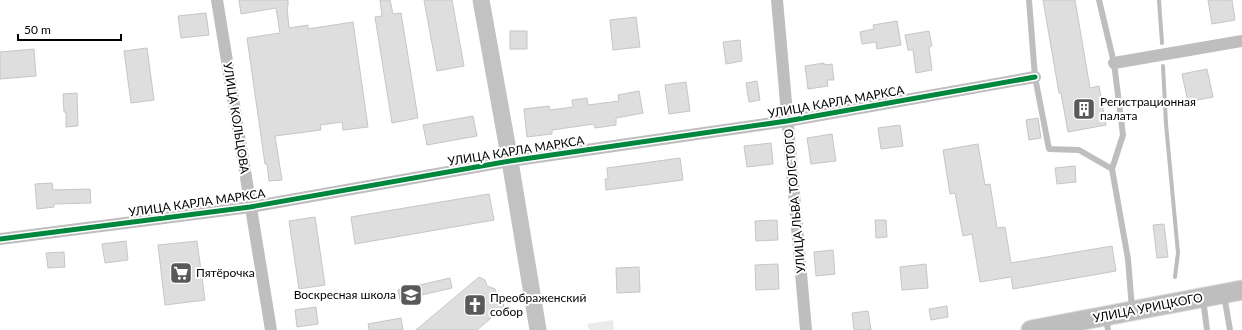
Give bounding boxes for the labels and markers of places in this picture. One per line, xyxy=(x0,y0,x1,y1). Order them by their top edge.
place label: Регистрационная палата xyxy=(1100,94,1196,123)
building icon: Регистрационная палата xyxy=(1071,96,1097,122)
supermarket icon: Пятёрочка xyxy=(168,260,194,286)
place label: Пятёрочка xyxy=(196,265,255,280)
school or university icon: Воскресная школа xyxy=(398,282,424,308)
place label: Воскресная школа xyxy=(294,287,396,302)
place label: Преображенский собор xyxy=(490,290,586,319)
church icon: Преображенский собор xyxy=(462,292,488,318)

